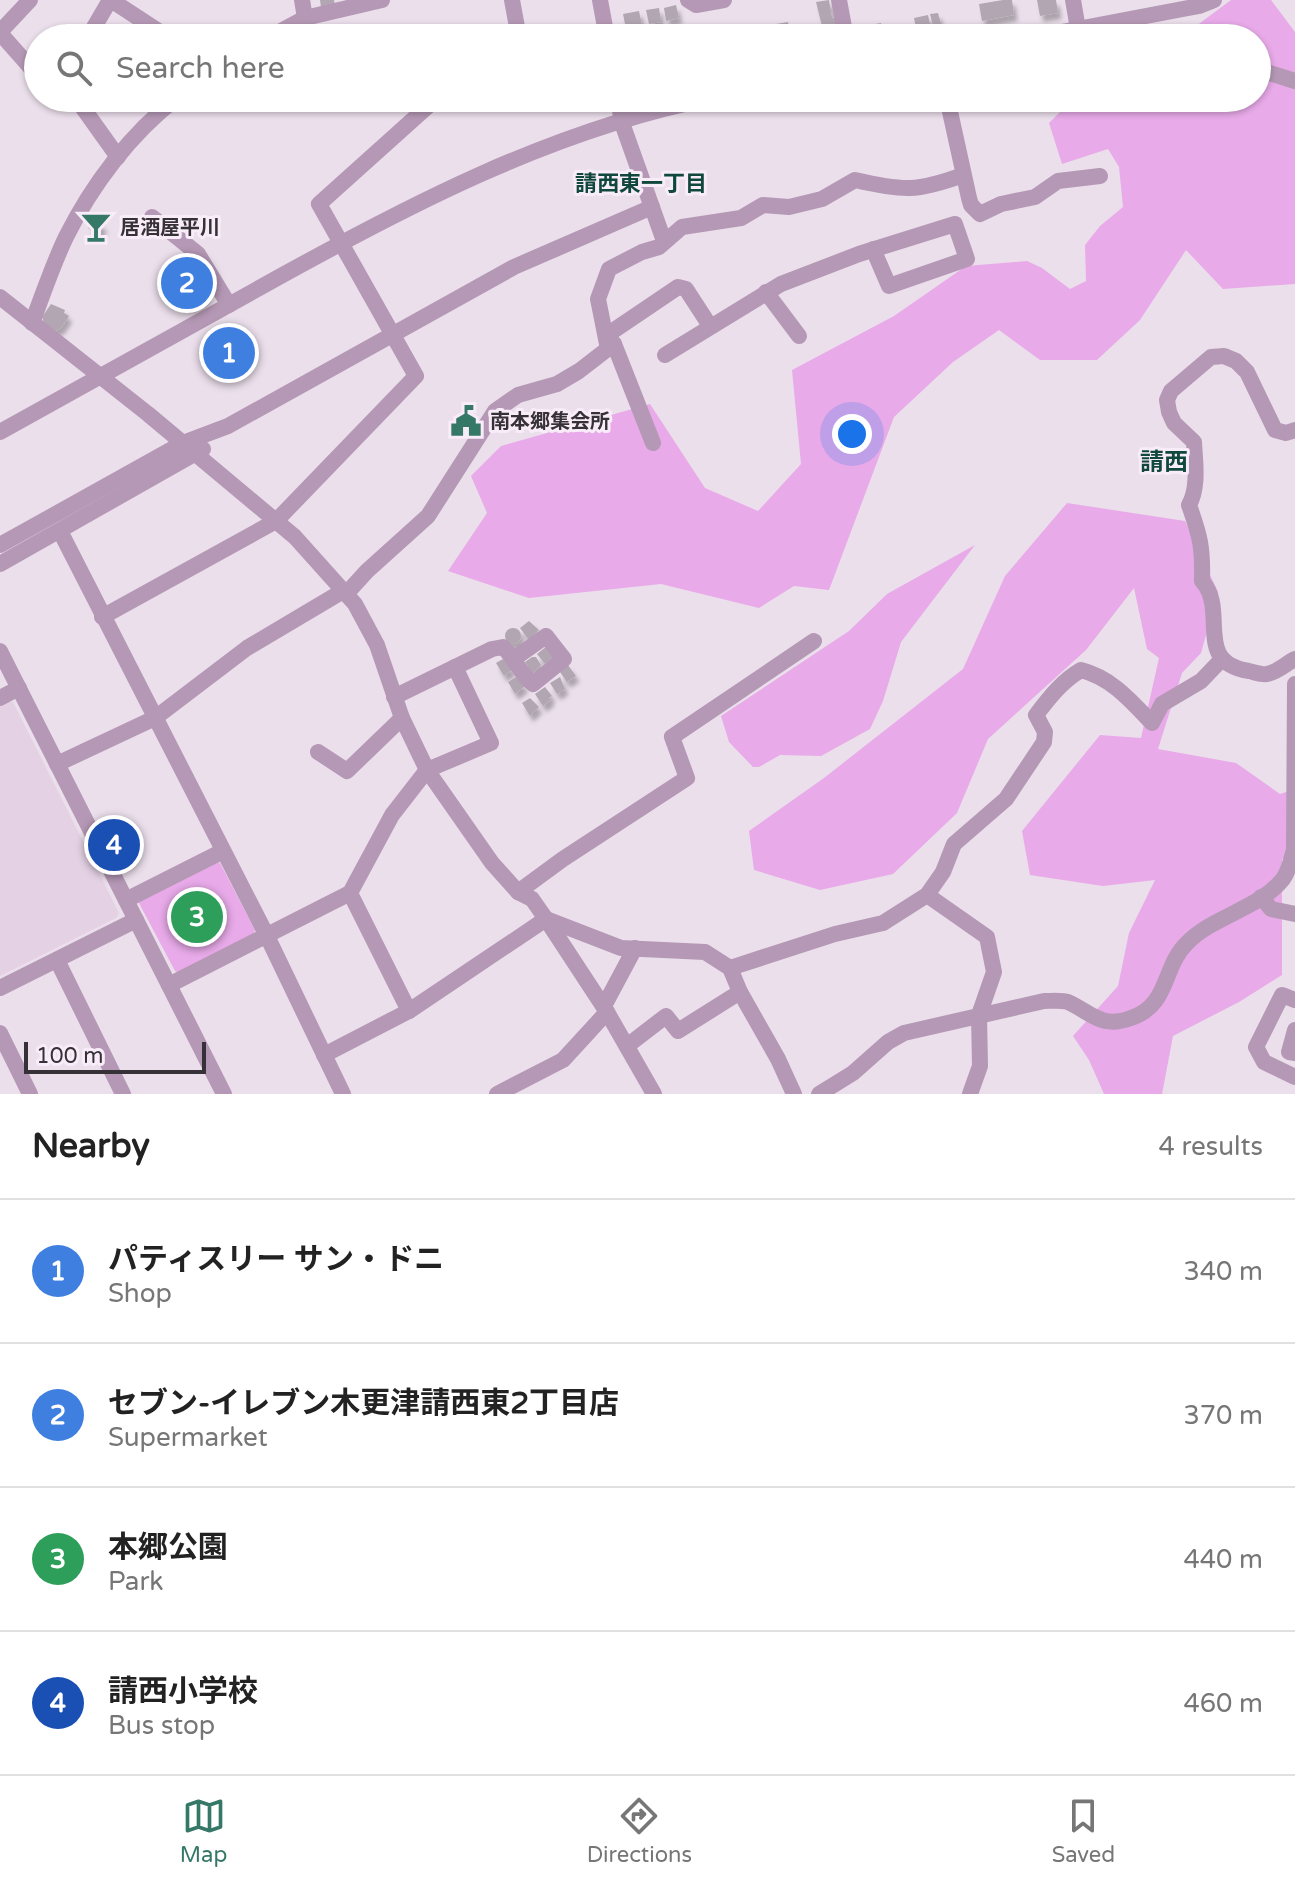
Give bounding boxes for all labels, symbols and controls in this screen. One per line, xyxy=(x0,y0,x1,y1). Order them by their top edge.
search box xyxy=(24,24,1271,112)
icon: search xyxy=(52,46,96,90)
text: Search here xyxy=(116,50,285,87)
district label: 請西東一丁目 xyxy=(575,171,707,197)
bar icon: 居酒屋平川 xyxy=(79,210,113,244)
place label: 居酒屋平川 xyxy=(120,216,220,240)
pin: 2 xyxy=(161,253,213,313)
pin: 1 xyxy=(203,323,255,383)
public building icon: 南本郷集会所 xyxy=(449,404,483,438)
place label: 南本郷集会所 xyxy=(490,410,610,434)
your location xyxy=(832,414,872,454)
district label: 請西 xyxy=(1140,448,1188,477)
pin: 4 xyxy=(88,815,140,875)
pin: 3 xyxy=(171,887,223,947)
scale bar xyxy=(24,1038,206,1074)
text: 100 m xyxy=(36,1043,103,1069)
text: Nearby xyxy=(32,1126,150,1167)
text: 4 results xyxy=(1158,1131,1263,1162)
text: パティスリー サン・ドニ xyxy=(108,1241,444,1278)
text: 1 xyxy=(50,1256,66,1287)
text: 340 m xyxy=(1183,1256,1263,1287)
text: Shop xyxy=(108,1278,172,1309)
text: セブン-イレブン木更津請西東2丁目店 xyxy=(108,1385,619,1422)
text: 2 xyxy=(50,1400,66,1431)
text: 370 m xyxy=(1183,1400,1263,1431)
text: Supermarket xyxy=(108,1422,268,1453)
text: 本郷公園 xyxy=(108,1529,228,1566)
text: 3 xyxy=(50,1544,66,1575)
text: 440 m xyxy=(1183,1544,1263,1575)
text: Park xyxy=(108,1566,164,1597)
text: 請西小学校 xyxy=(108,1673,258,1710)
text: 4 xyxy=(50,1688,66,1719)
text: 460 m xyxy=(1183,1688,1263,1719)
text: Bus stop xyxy=(108,1710,215,1741)
tab: Map xyxy=(180,1794,227,1868)
tab: Directions xyxy=(587,1794,692,1868)
tab: Saved xyxy=(1052,1794,1115,1868)

